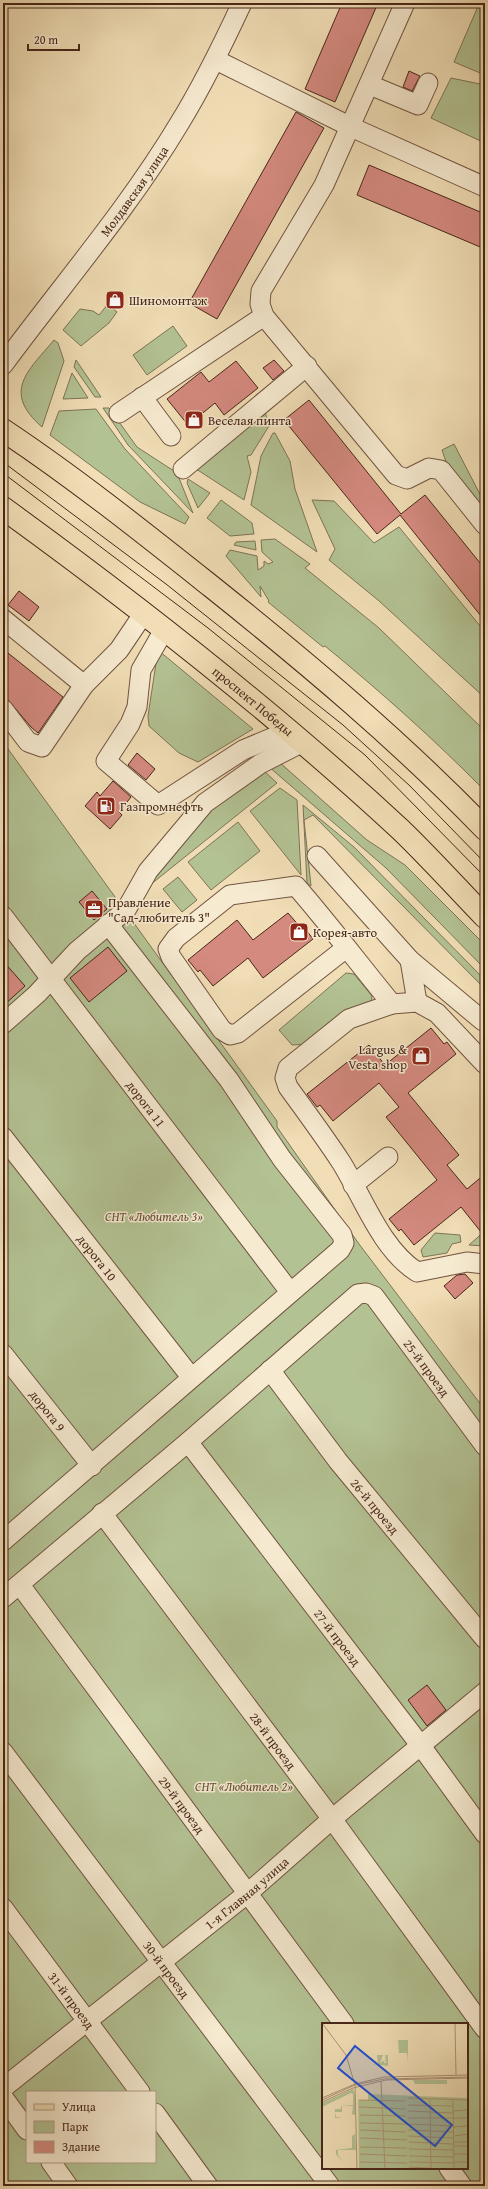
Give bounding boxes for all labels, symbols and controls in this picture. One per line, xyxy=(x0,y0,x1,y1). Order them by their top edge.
scale bar xyxy=(28,26,79,52)
text: 20 m xyxy=(34,31,58,48)
street label: Молдавская улица xyxy=(95,141,173,240)
shop icon: Шиномонтаж xyxy=(104,289,126,311)
place label: Шиномонтаж xyxy=(129,291,208,310)
shop icon: Веселая пинта xyxy=(183,409,205,431)
place label: Веселая пинта xyxy=(208,411,292,430)
street label: проспект Победы xyxy=(209,662,298,740)
fuel station icon: Газпромнефть xyxy=(95,795,117,817)
place label: Газпромнефть xyxy=(120,797,203,816)
place label: Правление "Сад-любитель 3" xyxy=(108,893,210,927)
office icon: Правление "Сад-любитель 3" xyxy=(83,898,105,920)
shop icon: Корея-авто xyxy=(288,921,310,943)
place label: Корея-авто xyxy=(313,923,378,942)
place label: Largus & Vesta shop xyxy=(348,1040,407,1074)
shop icon: Largus & Vesta shop xyxy=(410,1045,432,1067)
street label: дорога 11 xyxy=(122,1076,170,1131)
park label: СНТ «Любитель 3» xyxy=(105,1207,203,1226)
street label: дорога 10 xyxy=(73,1230,122,1285)
street label: 25-й проезд xyxy=(399,1335,455,1400)
street label: дорога 9 xyxy=(25,1386,70,1435)
street label: 26-й проезд xyxy=(346,1474,404,1538)
street label: 27-й проезд xyxy=(310,1605,366,1670)
street label: 28-й проезд xyxy=(245,1708,301,1773)
street label: 29-й проезд xyxy=(154,1772,210,1837)
park label: СНТ «Любитель 2» xyxy=(195,1777,293,1796)
street label: 1-я Главная улица xyxy=(200,1852,293,1934)
street label: 30-й проезд xyxy=(139,1937,195,2002)
street label: 31-й проезд xyxy=(44,1968,99,2033)
inset map xyxy=(322,2023,468,2169)
legend xyxy=(26,2091,156,2163)
text: Улица xyxy=(62,2098,96,2115)
text: Парк xyxy=(62,2118,89,2135)
text: Здание xyxy=(62,2138,101,2155)

